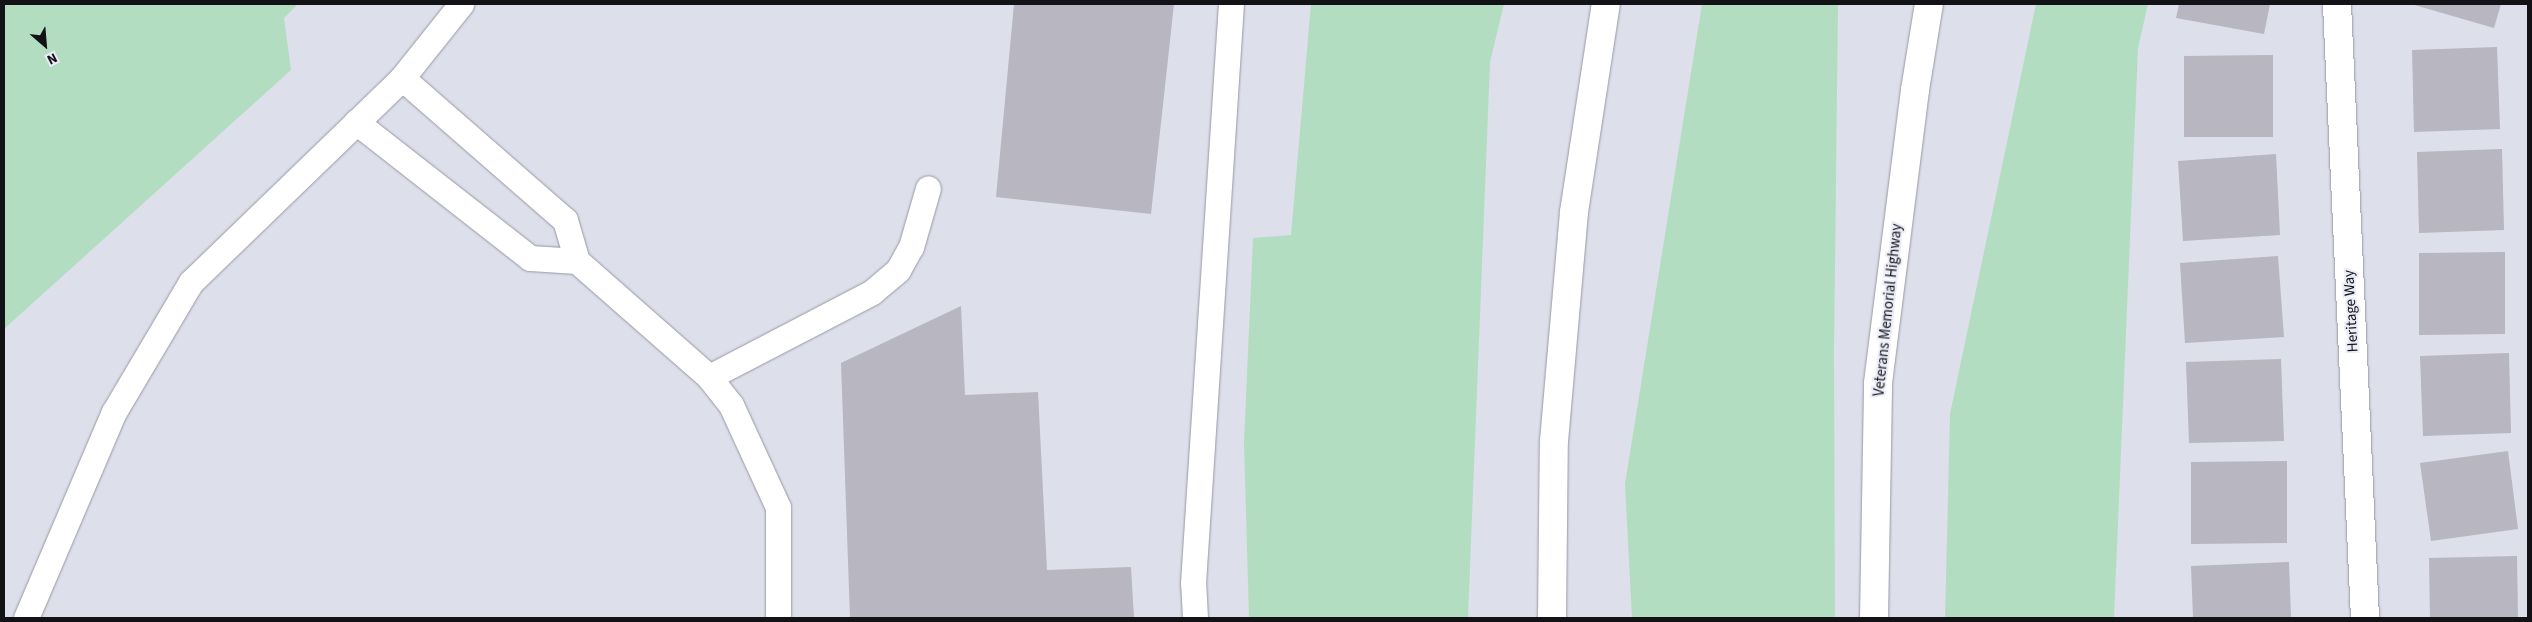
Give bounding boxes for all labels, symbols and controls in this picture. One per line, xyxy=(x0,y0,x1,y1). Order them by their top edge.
north arrow xyxy=(20,20,70,70)
text: N xyxy=(43,47,60,69)
street label: Veterans Memorial Highway xyxy=(1870,223,1906,397)
street label: Heritage Way xyxy=(2340,269,2362,353)

